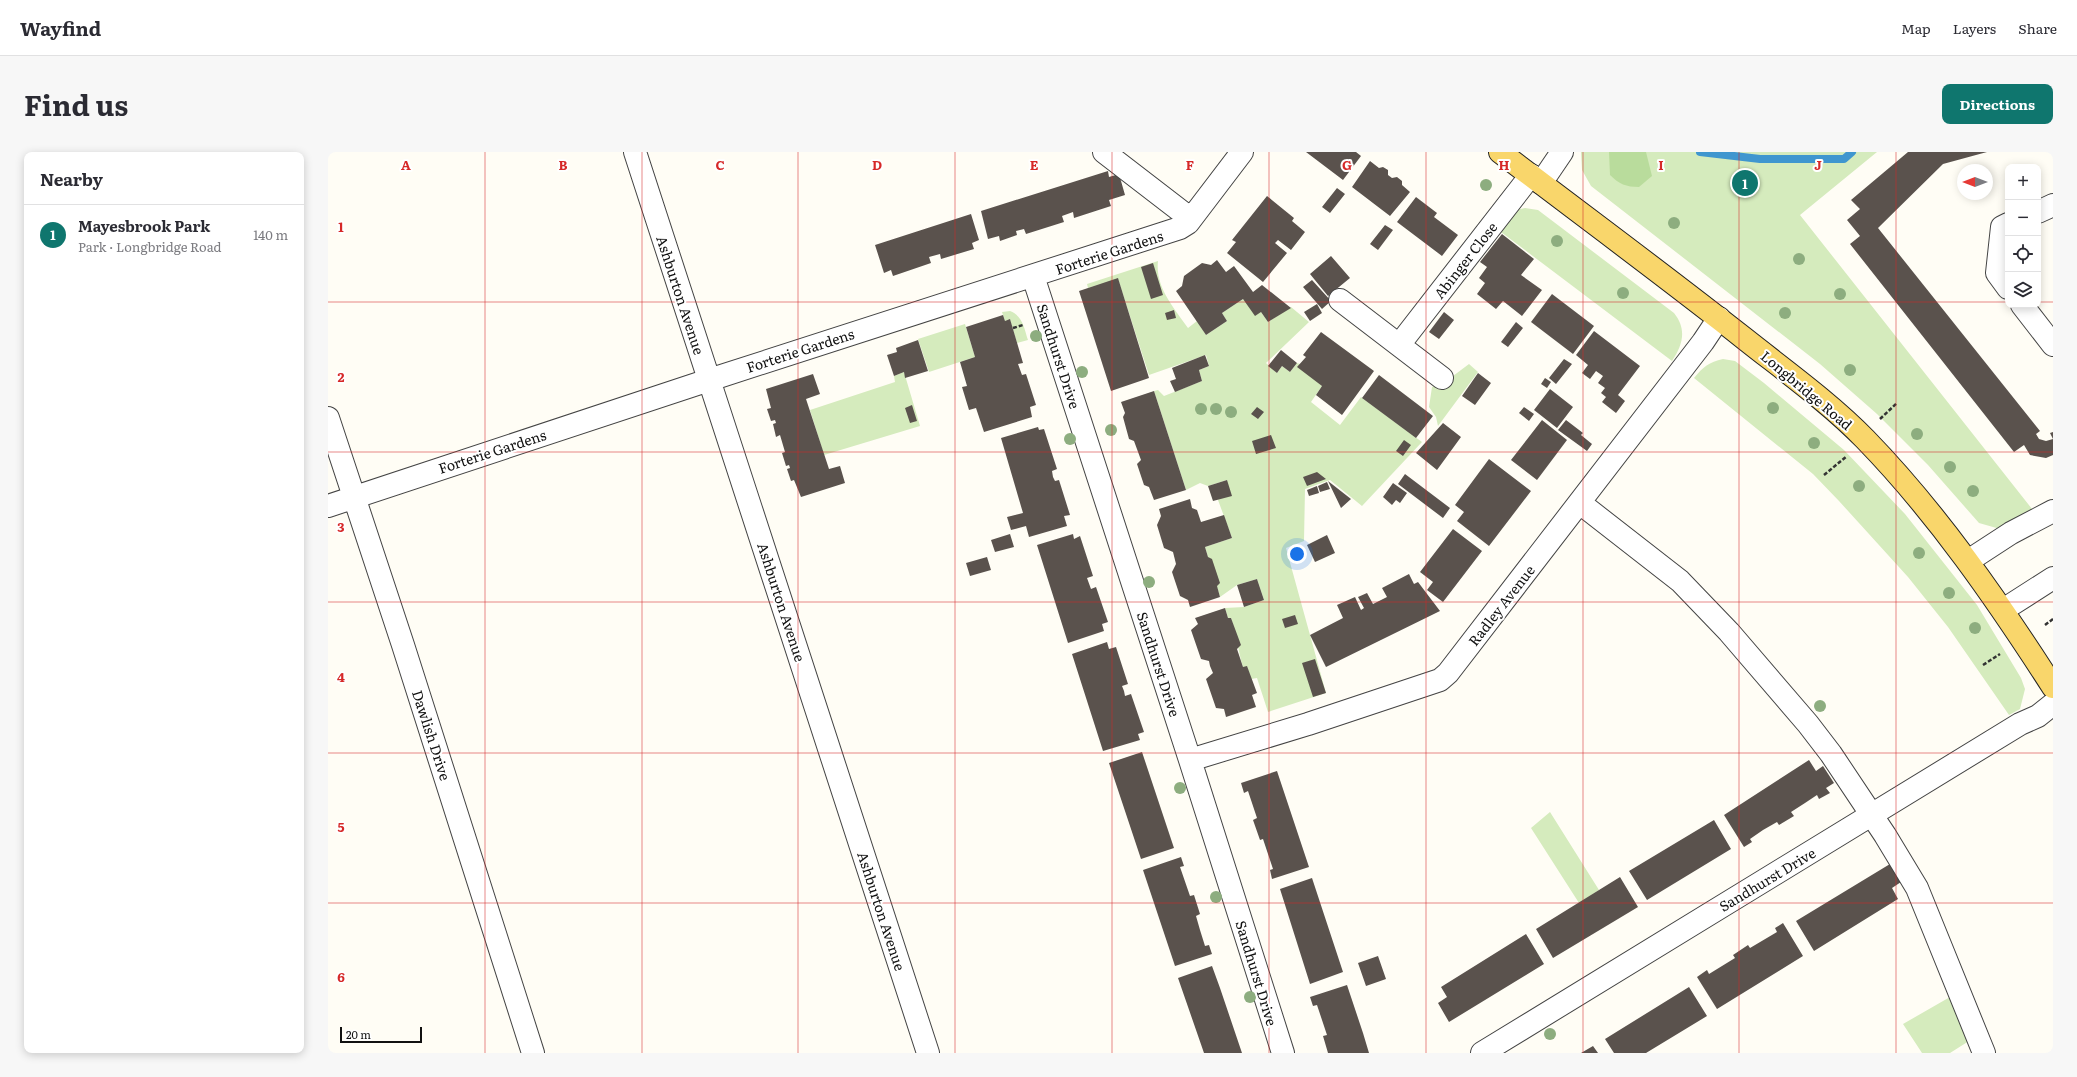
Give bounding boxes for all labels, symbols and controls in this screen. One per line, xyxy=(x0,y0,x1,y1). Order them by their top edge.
text: Wayfind xyxy=(20,14,101,42)
text: Map xyxy=(1901,18,1931,38)
text: Layers xyxy=(1953,18,1996,38)
text: Share xyxy=(2018,18,2057,38)
text: Find us xyxy=(24,83,128,125)
button: Directions xyxy=(1942,84,2053,124)
text: A xyxy=(401,155,411,174)
text: B xyxy=(559,155,568,174)
text: C xyxy=(715,155,725,174)
text: D xyxy=(872,155,882,174)
text: E xyxy=(1030,155,1039,174)
text: F xyxy=(1186,155,1194,174)
text: G xyxy=(1342,155,1352,174)
text: H xyxy=(1499,155,1510,174)
text: I xyxy=(1658,155,1664,174)
text: J xyxy=(1814,155,1822,174)
north arrow xyxy=(1957,164,1993,200)
map controls xyxy=(2005,164,2041,308)
button: + xyxy=(2005,164,2041,200)
text: Nearby xyxy=(40,166,103,191)
pin: 1 xyxy=(1732,168,1758,198)
button: − xyxy=(2005,200,2041,236)
text: Mayesbrook Park xyxy=(78,214,210,237)
text: 1 xyxy=(338,217,344,236)
street label: Abinger Close xyxy=(1429,217,1501,303)
text: 1 xyxy=(50,225,56,244)
text: 140 m xyxy=(253,225,288,244)
street label: Forterie Gardens xyxy=(1053,225,1165,279)
street label: Ashburton Avenue xyxy=(652,233,710,357)
button: locate xyxy=(2005,236,2041,272)
text: Park · Longbridge Road xyxy=(78,237,222,256)
button: layers xyxy=(2005,272,2041,308)
street label: Sandhurst Drive xyxy=(1033,301,1085,411)
street label: Forterie Gardens xyxy=(744,323,856,377)
street label: Longbridge Road xyxy=(1757,346,1857,434)
text: 2 xyxy=(338,367,345,386)
street label: Forterie Gardens xyxy=(436,424,548,478)
text: 3 xyxy=(337,517,345,536)
street label: Ashburton Avenue xyxy=(753,540,811,664)
your location xyxy=(1287,544,1307,564)
street label: Radley Avenue xyxy=(1463,560,1539,650)
street label: Sandhurst Drive xyxy=(1133,609,1185,719)
text: 4 xyxy=(337,667,345,686)
street label: Dawlish Drive xyxy=(408,687,456,783)
text: 5 xyxy=(337,817,345,836)
street label: Sandhurst Drive xyxy=(1715,842,1819,916)
street label: Ashburton Avenue xyxy=(853,849,911,973)
street label: Sandhurst Drive xyxy=(1231,918,1283,1028)
text: 6 xyxy=(337,967,345,986)
scale bar xyxy=(340,1025,422,1044)
text: 20 m xyxy=(346,1026,371,1042)

